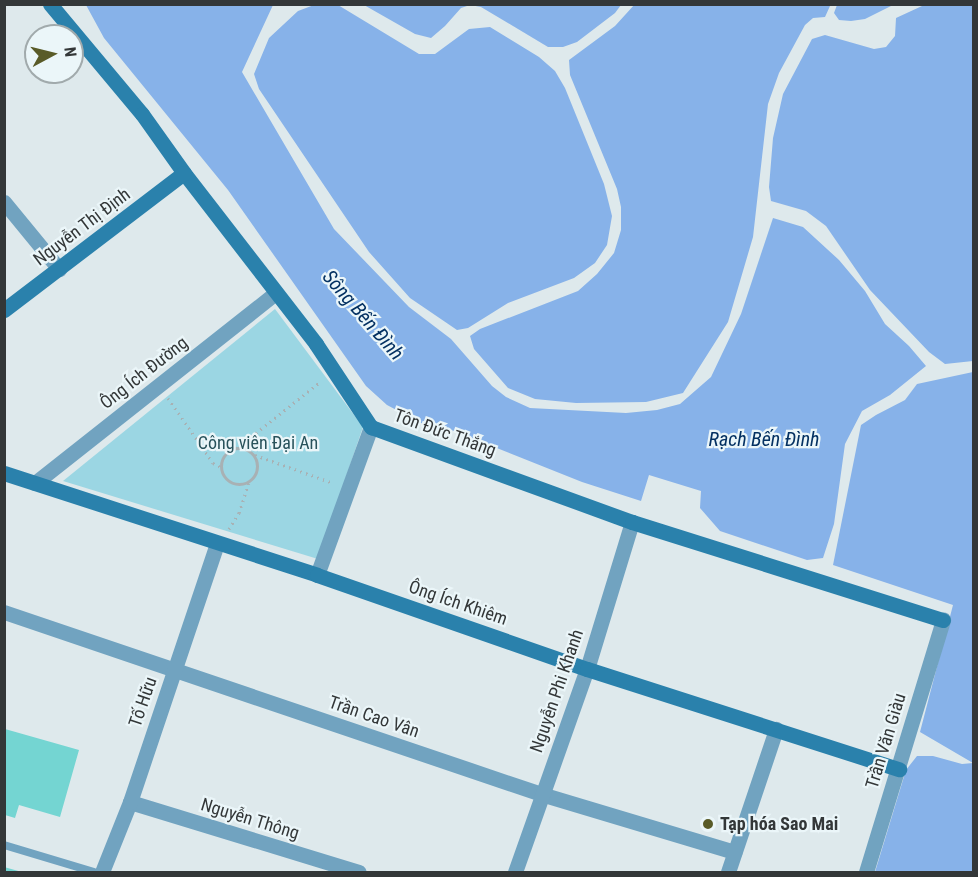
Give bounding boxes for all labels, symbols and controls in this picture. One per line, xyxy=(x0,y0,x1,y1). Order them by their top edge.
north arrow xyxy=(24,24,84,84)
text: N xyxy=(60,46,80,58)
street label: Nguyễn Thị Định xyxy=(29,184,135,270)
water label: Sông Bến Đình xyxy=(317,265,409,365)
street label: Ông Ích Đường xyxy=(96,332,192,414)
street label: Tôn Đức Thắng xyxy=(391,404,499,462)
water label: Rạch Bến Đình xyxy=(709,427,819,451)
park label: Công viên Đại An xyxy=(198,432,318,454)
street label: Ông Ích Khiêm xyxy=(406,576,510,630)
street label: Nguyễn Phi Khanh xyxy=(526,627,588,755)
street label: Tố Hữu xyxy=(124,674,162,730)
street label: Trần Cao Vân xyxy=(326,691,422,743)
street label: Trần Văn Giàu xyxy=(861,691,911,791)
street label: Nguyễn Thông xyxy=(198,794,302,844)
place label: Tạp hóa Sao Mai xyxy=(720,813,838,835)
marker: Tạp hóa Sao Mai xyxy=(701,817,715,831)

